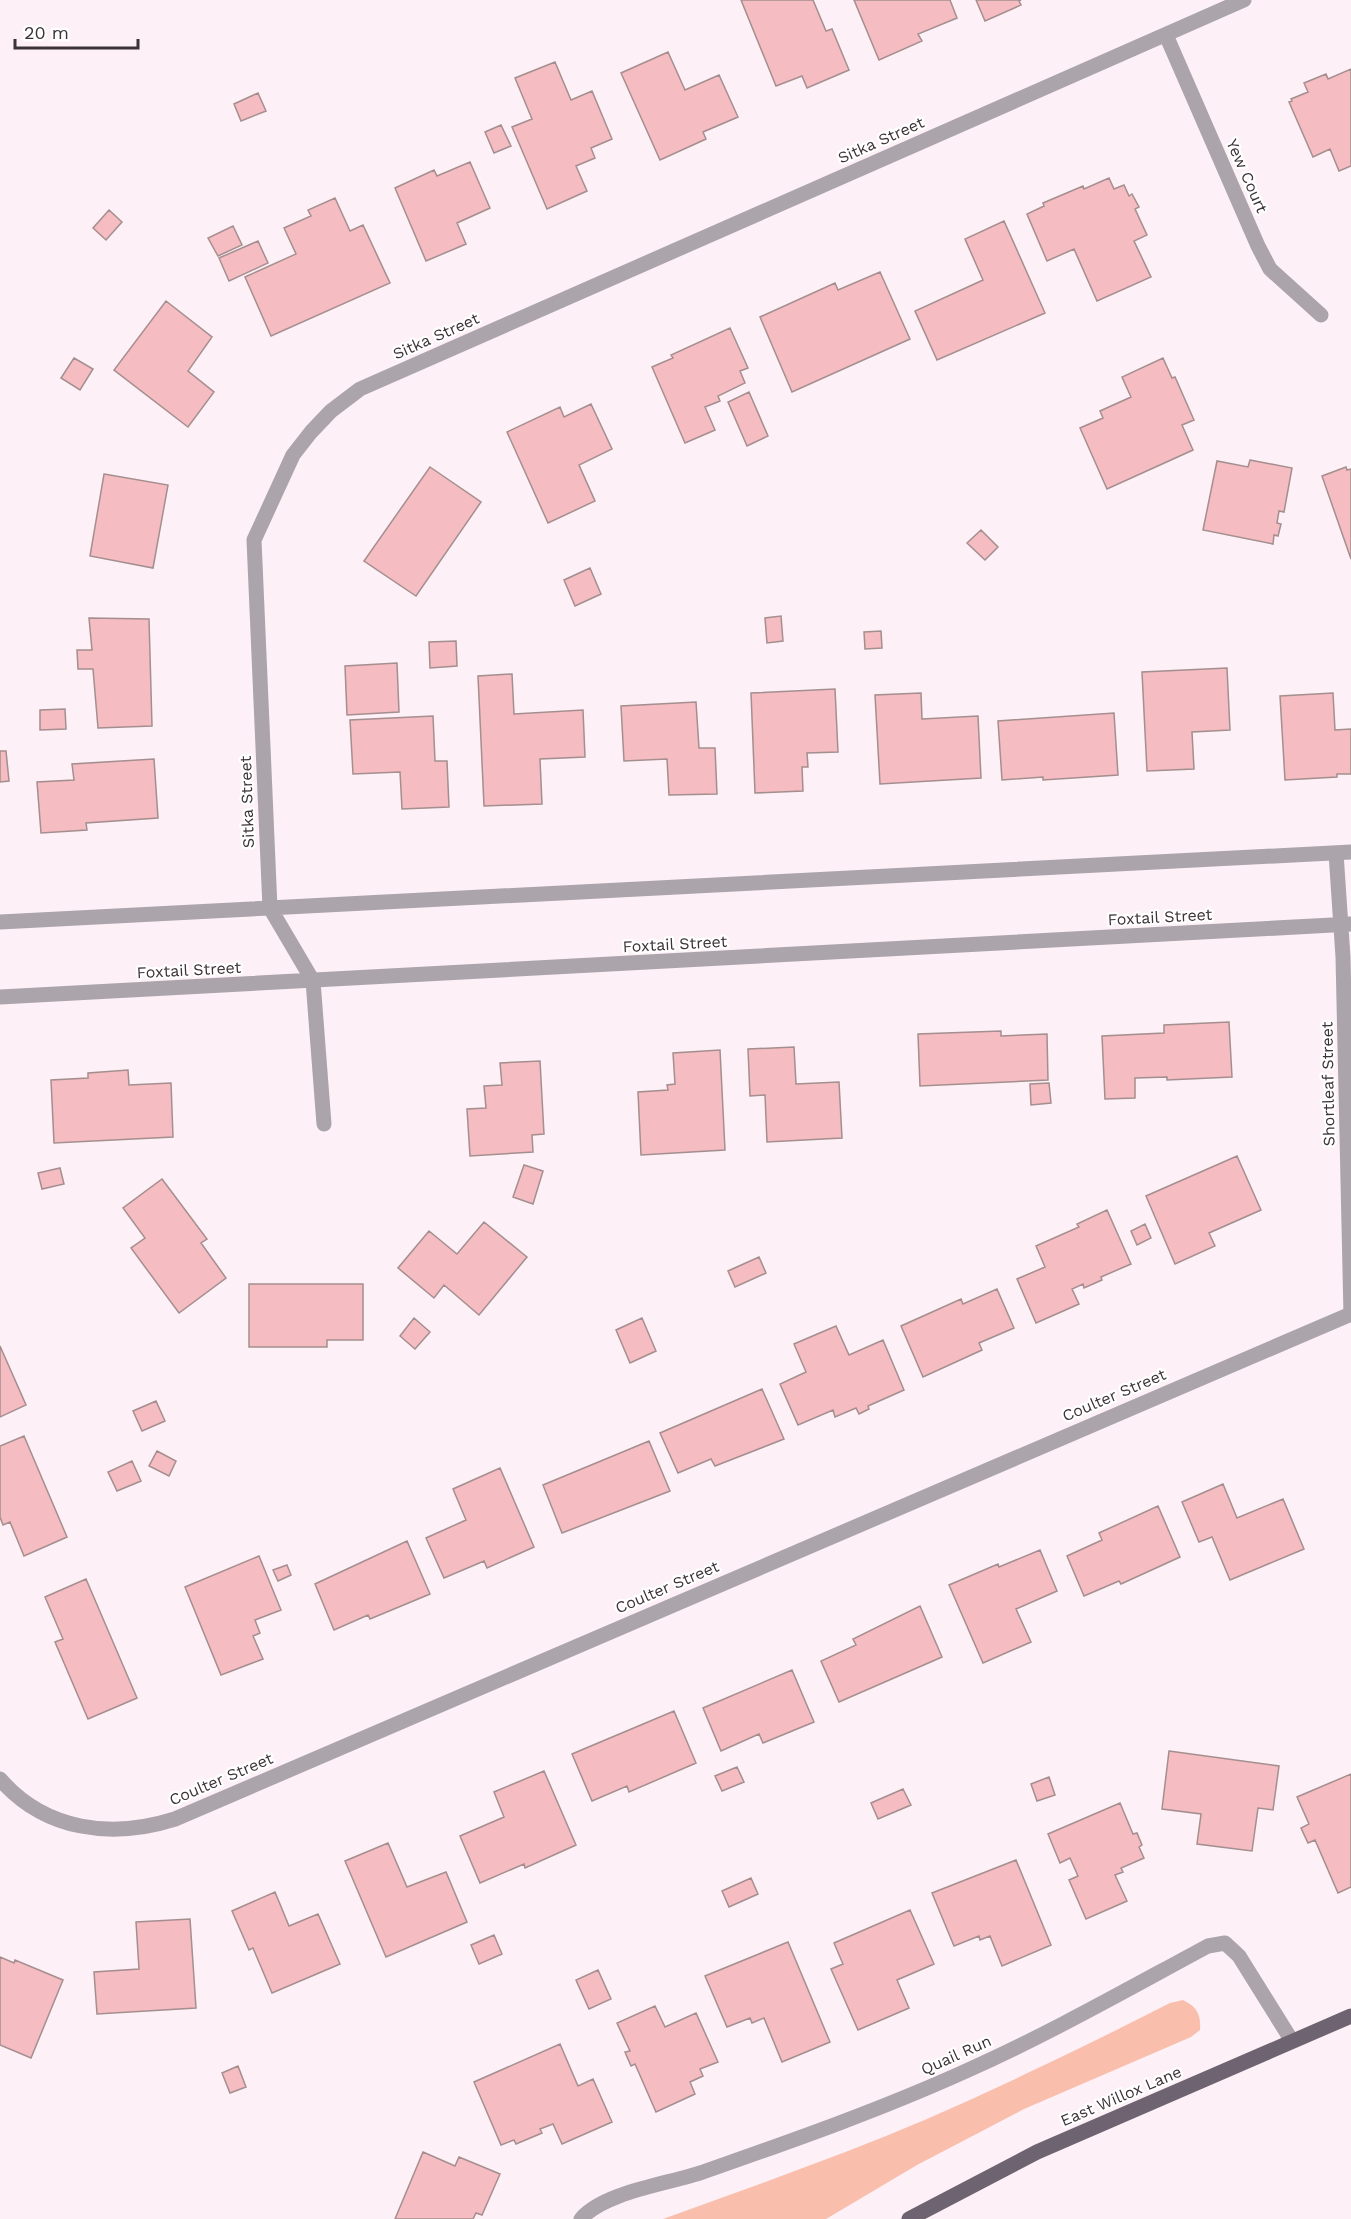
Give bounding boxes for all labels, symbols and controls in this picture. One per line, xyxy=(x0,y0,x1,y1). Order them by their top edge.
scale bar xyxy=(15,12,138,50)
text: 20 m xyxy=(24,22,69,43)
street label: Sitka Street xyxy=(835,112,927,167)
street label: Yew Court xyxy=(1222,136,1272,216)
street label: Sitka Street xyxy=(390,308,482,363)
street label: Sitka Street xyxy=(236,755,258,848)
street label: Foxtail Street xyxy=(1107,905,1213,929)
street label: Foxtail Street xyxy=(622,932,728,956)
street label: Foxtail Street xyxy=(136,958,242,982)
street label: Shortleaf Street xyxy=(1317,1021,1339,1147)
street label: Coulter Street xyxy=(1059,1365,1169,1425)
street label: Coulter Street xyxy=(612,1557,722,1617)
street label: Coulter Street xyxy=(166,1749,276,1809)
street label: Quail Run xyxy=(918,2031,994,2079)
street label: East Willox Lane xyxy=(1058,2062,1184,2130)

